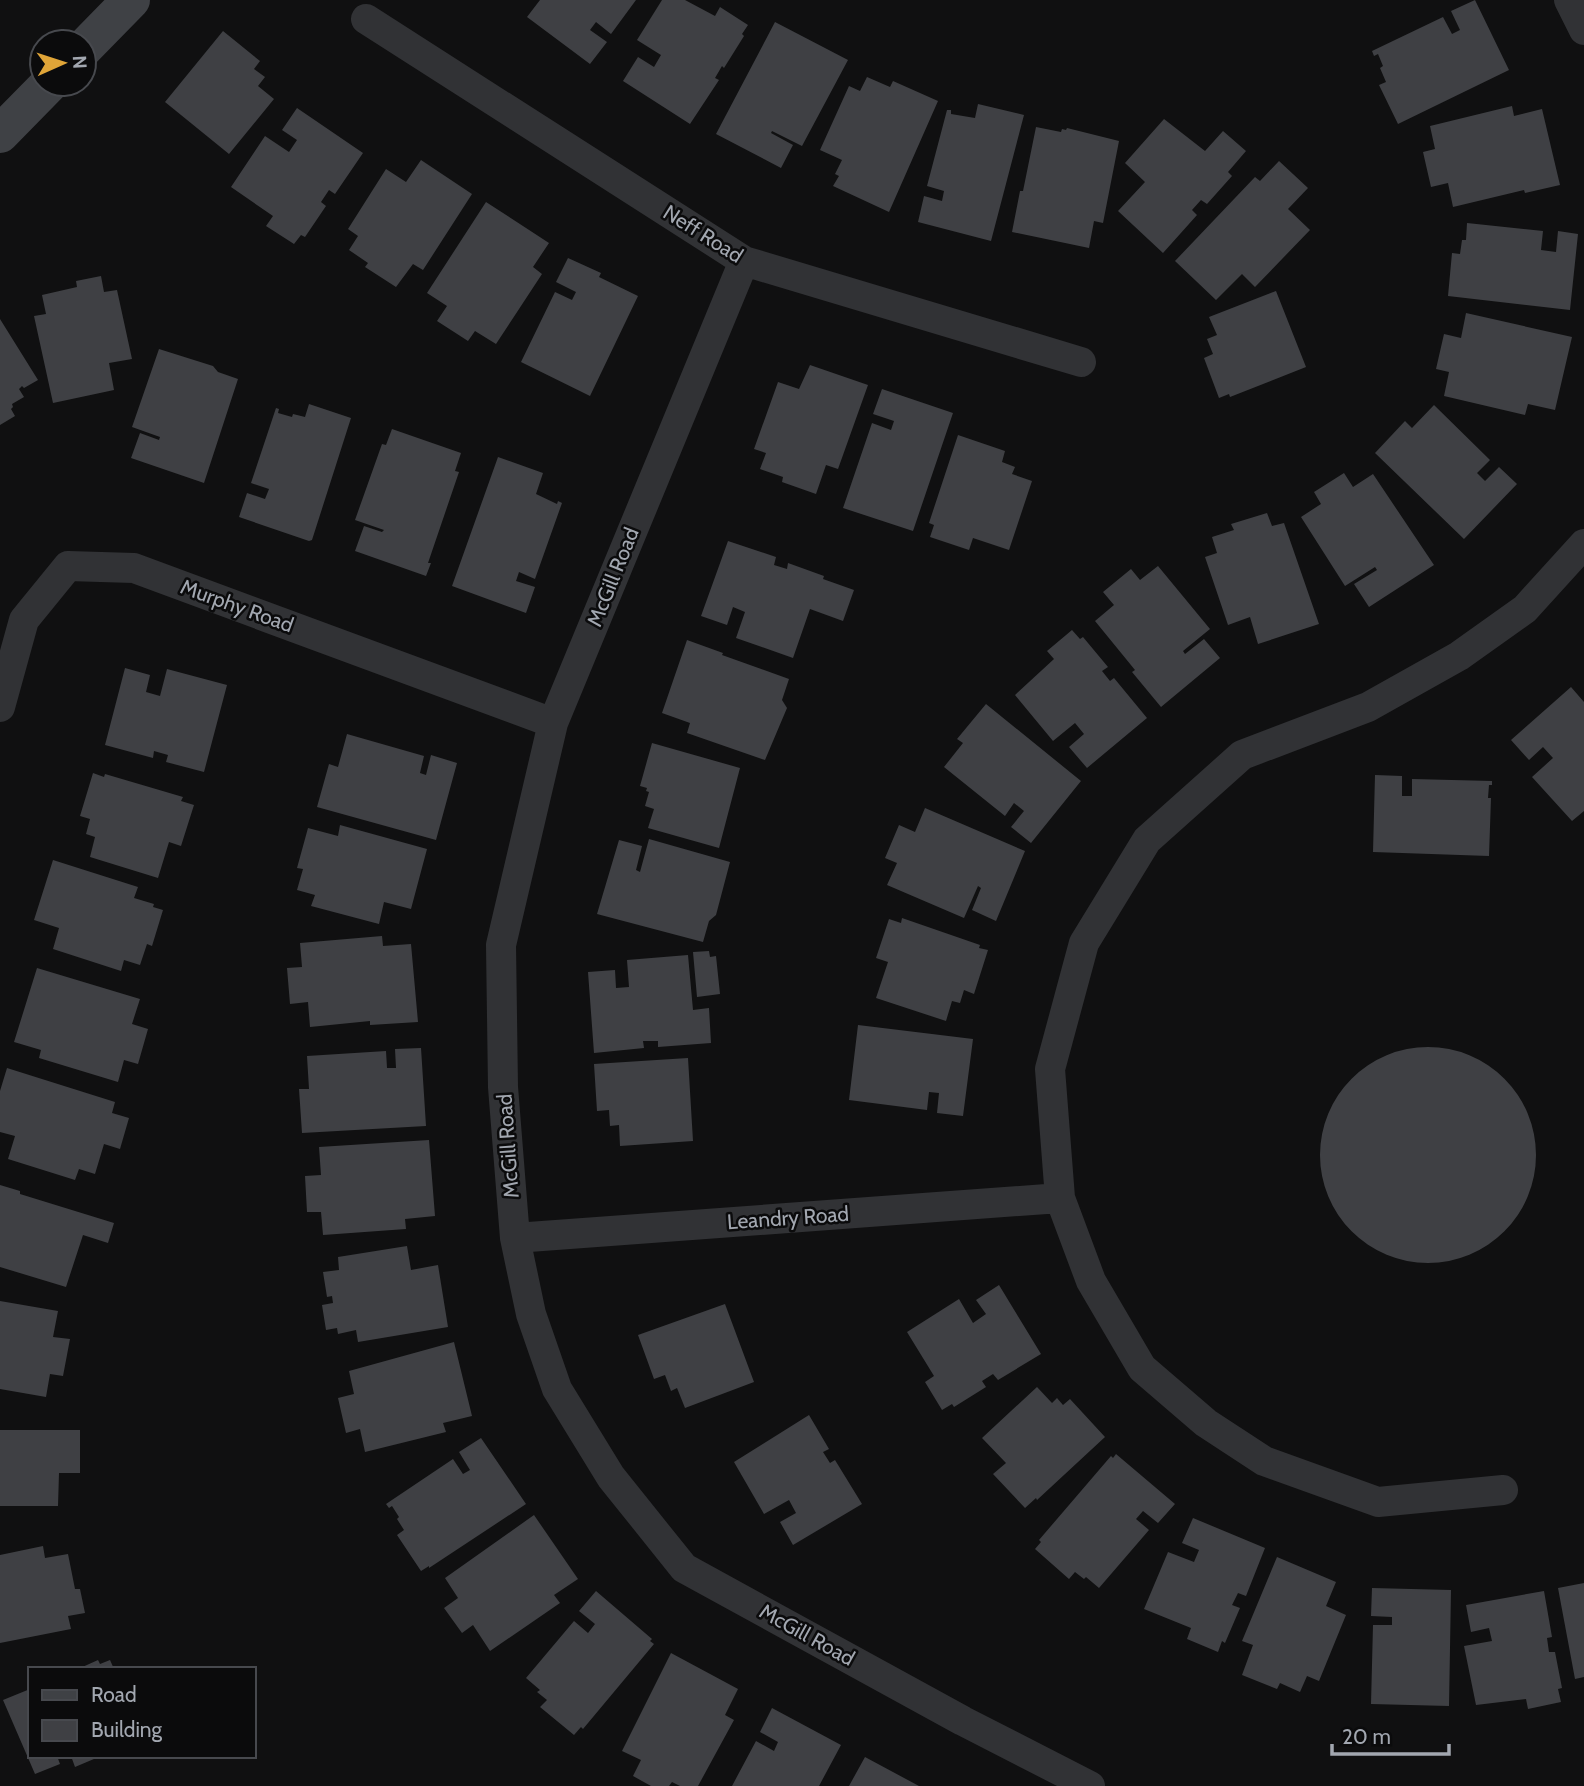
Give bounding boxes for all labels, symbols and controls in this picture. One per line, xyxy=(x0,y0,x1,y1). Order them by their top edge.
north arrow xyxy=(28,28,98,98)
text: N xyxy=(68,55,91,69)
street label: Neff Road xyxy=(659,199,748,268)
street label: McGill Road xyxy=(581,524,644,630)
street label: Murphy Road xyxy=(177,574,297,637)
street label: McGill Road xyxy=(491,1093,524,1199)
street label: Leandry Road xyxy=(726,1201,850,1234)
street label: McGill Road xyxy=(755,1598,859,1671)
legend xyxy=(28,1667,256,1758)
text: Road xyxy=(91,1682,137,1707)
scale bar xyxy=(1332,1712,1449,1756)
text: Building xyxy=(91,1717,163,1742)
text: 20 m xyxy=(1342,1724,1391,1749)

